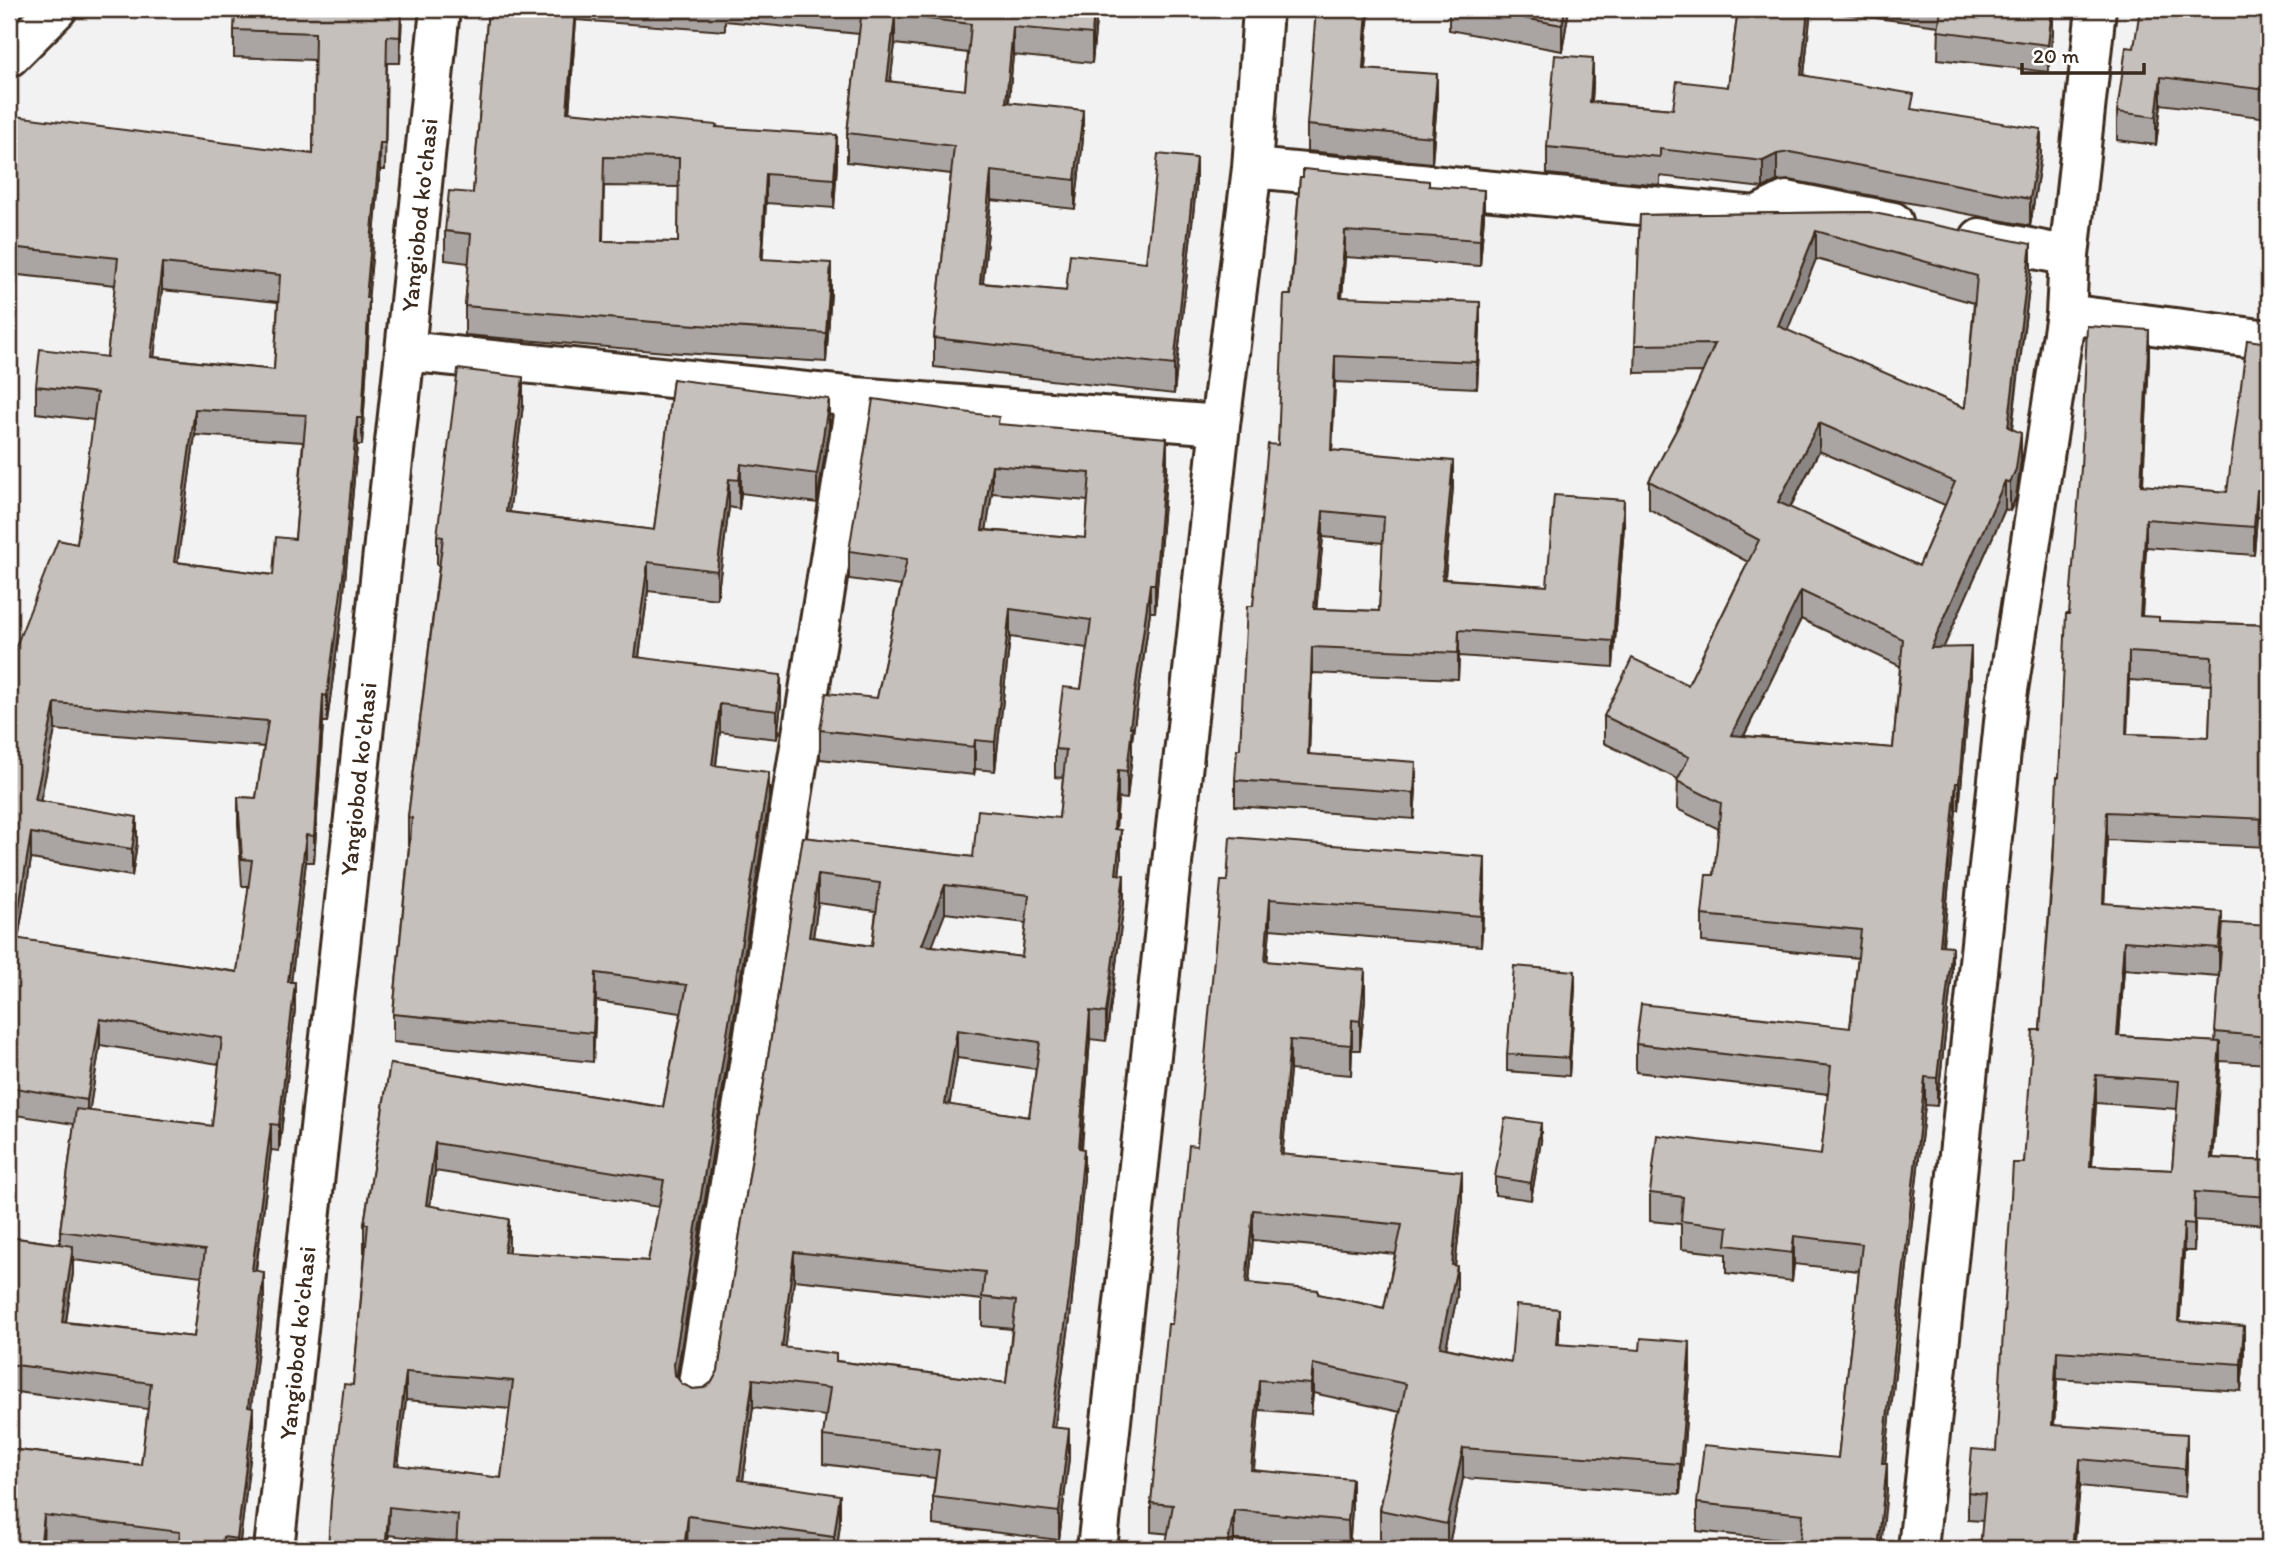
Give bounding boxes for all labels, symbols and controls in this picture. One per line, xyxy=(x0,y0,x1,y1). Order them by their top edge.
scale bar xyxy=(2022,32,2145,76)
text: 20 m xyxy=(2033,43,2080,68)
street label: Yangiobod ko'chasi xyxy=(394,117,444,313)
street label: Yangiobod ko'chasi xyxy=(333,681,383,877)
street label: Yangiobod ko'chasi xyxy=(272,1245,322,1441)

